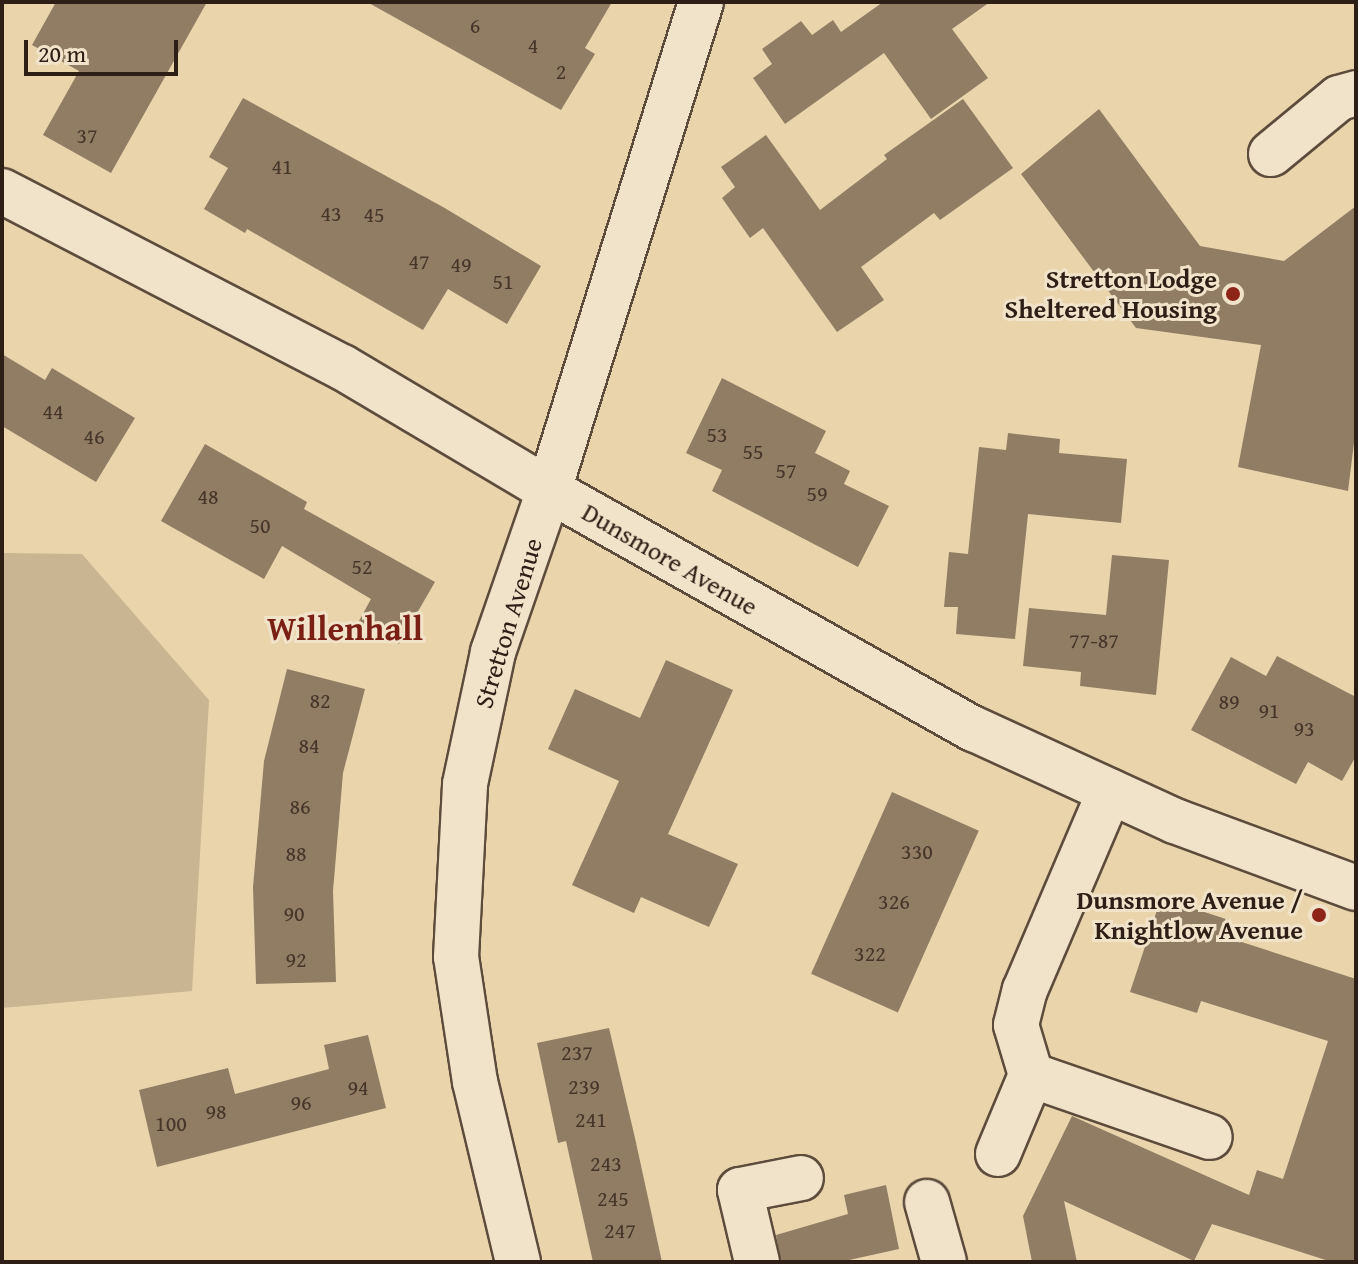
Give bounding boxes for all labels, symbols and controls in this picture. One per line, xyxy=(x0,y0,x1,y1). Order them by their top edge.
house number: 6 xyxy=(470,13,480,39)
scale bar xyxy=(28,24,182,74)
house number: 4 xyxy=(528,33,538,59)
text: 20 m xyxy=(38,36,86,71)
house number: 2 xyxy=(556,59,566,85)
house number: 37 xyxy=(76,123,98,149)
house number: 41 xyxy=(271,154,293,180)
house number: 43 xyxy=(320,201,342,227)
house number: 45 xyxy=(363,202,385,228)
house number: 47 xyxy=(408,249,430,275)
house number: 49 xyxy=(450,252,472,278)
place label: Stretton Lodge Sheltered Housing xyxy=(1005,263,1217,324)
house number: 51 xyxy=(492,269,514,295)
marker: Stretton Lodge Sheltered Housing xyxy=(1224,285,1242,303)
house number: 44 xyxy=(42,399,64,425)
house number: 53 xyxy=(706,422,728,448)
house number: 46 xyxy=(83,424,105,450)
house number: 55 xyxy=(742,439,764,465)
house number: 57 xyxy=(775,458,797,484)
house number: 59 xyxy=(806,481,828,507)
house number: 48 xyxy=(197,484,219,510)
street label: Dunsmore Avenue xyxy=(577,496,763,622)
house number: 50 xyxy=(249,513,271,539)
street label: Stretton Avenue xyxy=(467,534,549,712)
house number: 52 xyxy=(351,554,373,580)
district label: Willenhall xyxy=(267,608,423,648)
house number: 77-87 xyxy=(1069,628,1119,654)
house number: 82 xyxy=(309,688,331,714)
house number: 89 xyxy=(1218,689,1240,715)
house number: 91 xyxy=(1258,698,1280,724)
house number: 93 xyxy=(1293,716,1315,742)
house number: 84 xyxy=(298,733,320,759)
house number: 86 xyxy=(289,794,311,820)
house number: 330 xyxy=(901,839,933,865)
house number: 88 xyxy=(285,841,307,867)
place label: Dunsmore Avenue / Knightlow Avenue xyxy=(1076,884,1303,946)
house number: 326 xyxy=(878,889,910,915)
house number: 90 xyxy=(283,901,305,927)
marker: Dunsmore Avenue / Knightlow Avenue xyxy=(1310,906,1328,924)
house number: 322 xyxy=(854,941,886,967)
house number: 92 xyxy=(285,947,307,973)
house number: 237 xyxy=(561,1040,593,1066)
house number: 239 xyxy=(568,1074,600,1100)
house number: 94 xyxy=(347,1075,369,1101)
house number: 96 xyxy=(290,1090,312,1116)
house number: 98 xyxy=(205,1099,227,1125)
house number: 241 xyxy=(575,1107,607,1133)
house number: 100 xyxy=(155,1111,187,1137)
house number: 243 xyxy=(590,1151,622,1177)
house number: 245 xyxy=(597,1186,629,1212)
house number: 247 xyxy=(604,1218,636,1244)

